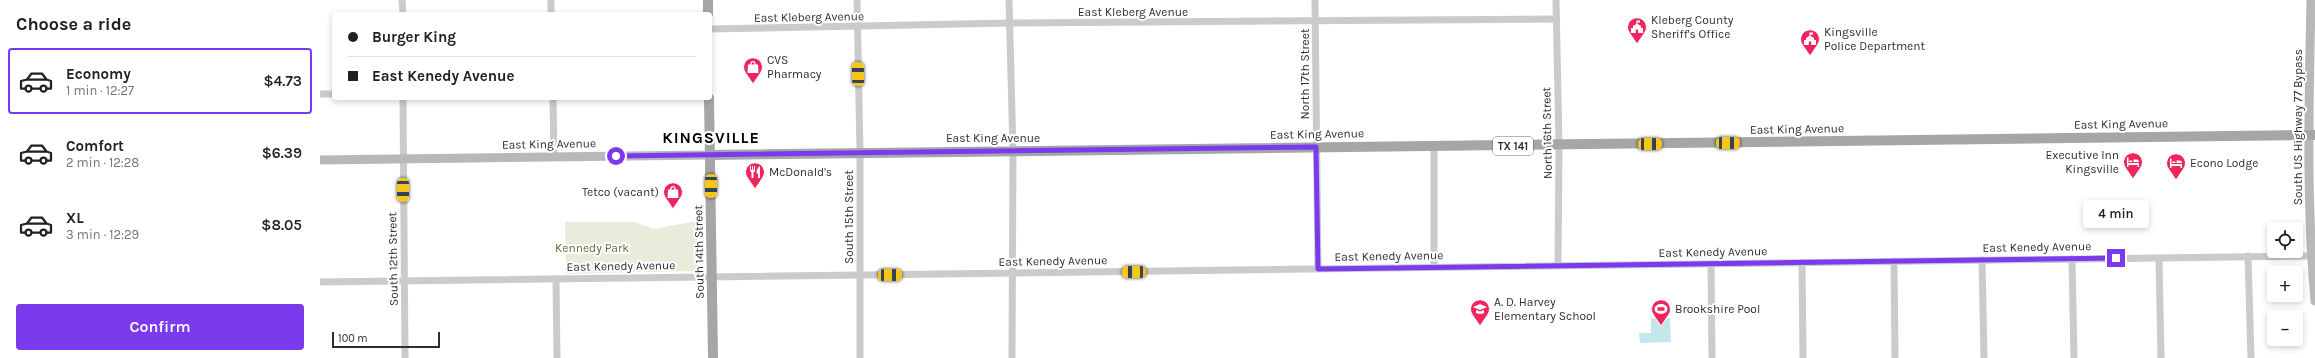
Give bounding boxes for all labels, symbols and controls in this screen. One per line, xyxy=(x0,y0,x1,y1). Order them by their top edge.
street label: East Kleberg Avenue xyxy=(1078,5,1188,19)
street label: East Kleberg Avenue xyxy=(754,9,864,25)
text: Choose a ride xyxy=(16,13,131,35)
place label: Kleberg County Sheriff's Office xyxy=(1651,13,1734,41)
public building icon: Kleberg County Sheriff's Office xyxy=(1626,16,1648,44)
place label: Kingsville Police Department xyxy=(1824,25,1926,53)
text: Burger King xyxy=(372,28,456,46)
street label: North 17th Street xyxy=(1298,28,1312,119)
public building icon: Kingsville Police Department xyxy=(1799,28,1821,56)
street label: South US Highway 77 Bypass xyxy=(2291,49,2305,205)
place label: CVS Pharmacy xyxy=(767,53,822,81)
shop icon: CVS Pharmacy xyxy=(742,56,764,84)
car xyxy=(852,62,864,86)
icon: car xyxy=(18,63,54,99)
text: Economy xyxy=(66,65,131,83)
text: East Kenedy Avenue xyxy=(372,67,514,85)
text: $4.73 xyxy=(264,72,302,90)
text: 1 min · 12:27 xyxy=(66,83,134,98)
street label: North 16th Street xyxy=(1539,86,1555,179)
street label: East King Avenue xyxy=(2074,116,2168,132)
street label: East King Avenue xyxy=(1750,121,1844,137)
street label: East King Avenue xyxy=(1270,126,1364,142)
district label: KINGSVILLE xyxy=(662,128,760,147)
street label: East King Avenue xyxy=(946,131,1040,145)
icon: car xyxy=(18,135,54,171)
street label: East King Avenue xyxy=(502,136,596,152)
text: Comfort xyxy=(66,137,124,155)
road number: TX 141 xyxy=(1493,137,1533,155)
car xyxy=(1716,137,1740,149)
car xyxy=(1638,138,1662,150)
text: $6.39 xyxy=(262,144,302,162)
route start xyxy=(607,147,625,165)
place label: Executive Inn Kingsville xyxy=(2046,148,2119,176)
hotel icon: Executive Inn Kingsville xyxy=(2122,151,2144,179)
hotel icon: Econo Lodge xyxy=(2165,152,2187,180)
text: 2 min · 12:28 xyxy=(66,155,139,170)
place label: Econo Lodge xyxy=(2190,156,2258,170)
restaurant icon: McDonald's xyxy=(744,161,766,189)
place label: McDonald's xyxy=(769,165,832,179)
street label: South 15th Street xyxy=(842,170,856,264)
car xyxy=(705,174,717,198)
car xyxy=(397,178,409,202)
shop icon: Tetco (vacant) xyxy=(662,181,684,209)
place label: Tetco (vacant) xyxy=(582,185,659,199)
callout: 4 min xyxy=(2083,200,2149,228)
street label: South 14th Street xyxy=(691,204,707,299)
text: 4 min xyxy=(2098,206,2134,221)
icon: car xyxy=(18,207,54,243)
text: XL xyxy=(66,209,84,227)
street label: South 12th Street xyxy=(385,211,401,306)
text: $8.05 xyxy=(261,216,302,234)
map controls xyxy=(2267,222,2303,346)
button: locate xyxy=(2267,222,2303,258)
text: 3 min · 12:29 xyxy=(66,227,139,242)
street label: East Kenedy Avenue xyxy=(1982,239,2092,255)
park label: Kennedy Park xyxy=(555,241,629,255)
street label: East Kenedy Avenue xyxy=(1658,244,1768,260)
street label: East Kenedy Avenue xyxy=(1334,248,1444,264)
route end xyxy=(2107,249,2125,267)
street label: East Kenedy Avenue xyxy=(998,253,1108,269)
street label: East Kenedy Avenue xyxy=(566,258,676,274)
car xyxy=(1122,266,1146,278)
button: + xyxy=(2267,266,2303,302)
car xyxy=(878,269,902,281)
place label: A. D. Harvey Elementary School xyxy=(1494,295,1596,323)
school or university icon: A. D. Harvey Elementary School xyxy=(1469,298,1491,326)
sports icon: Brookshire Pool xyxy=(1650,298,1672,326)
place label: Brookshire Pool xyxy=(1675,302,1760,316)
button: Confirm xyxy=(16,304,304,350)
button: − xyxy=(2267,310,2303,346)
scale bar xyxy=(332,330,440,349)
text: 100 m xyxy=(338,332,368,345)

